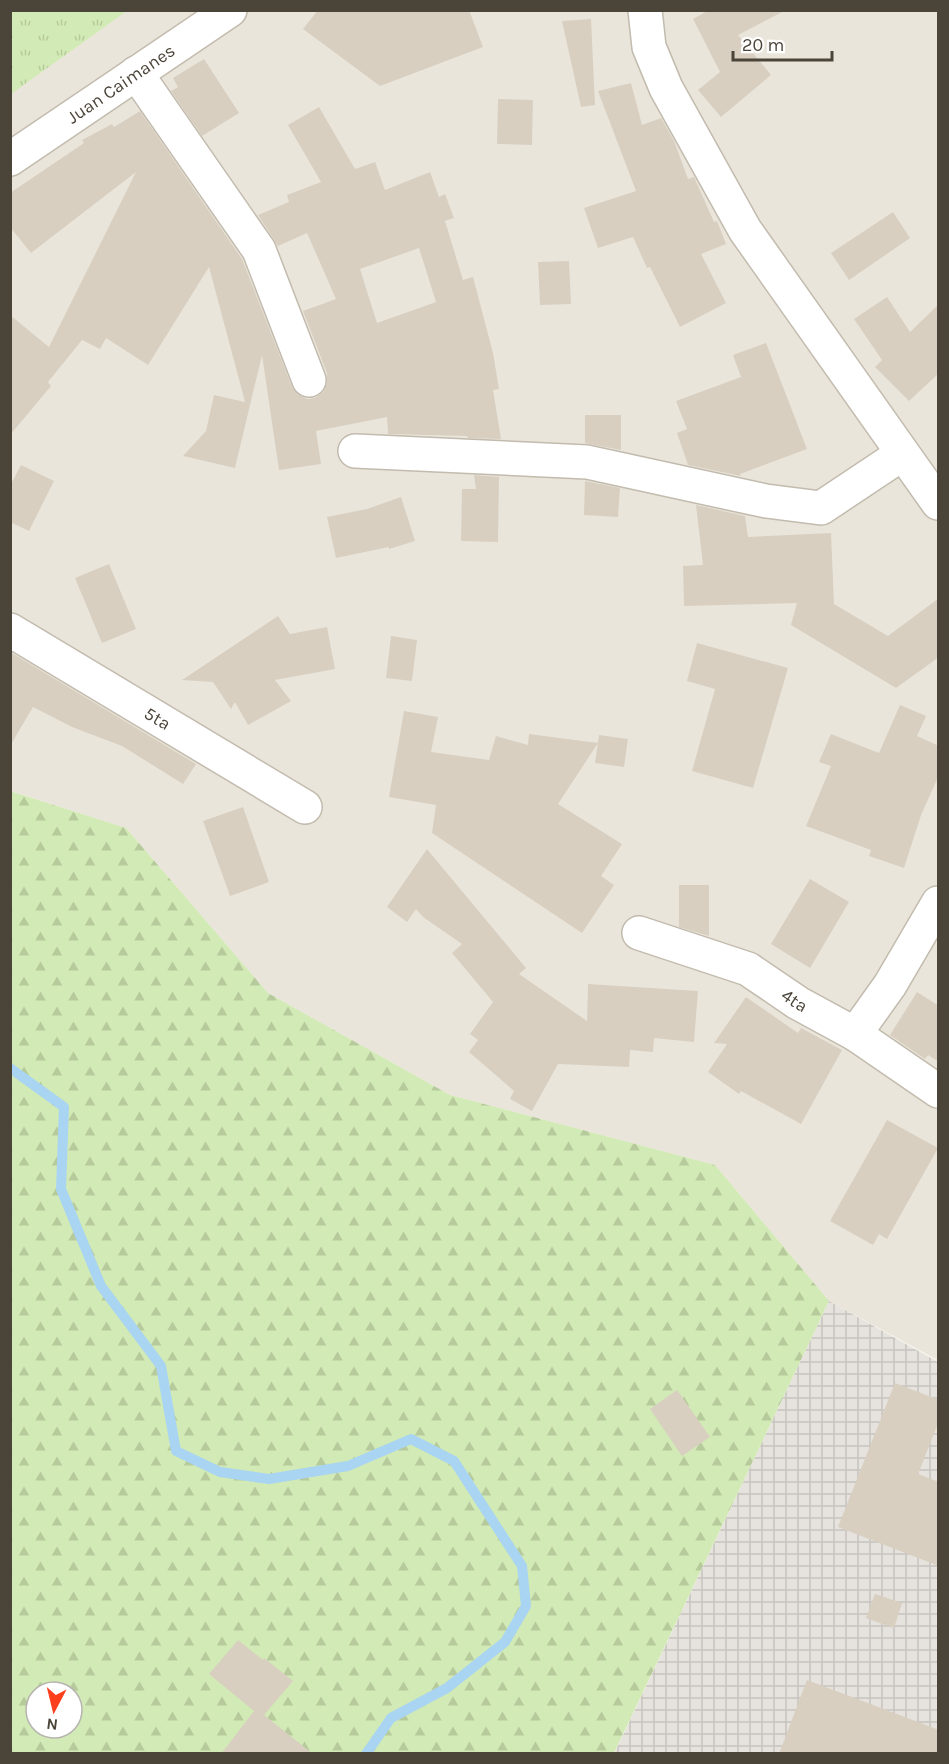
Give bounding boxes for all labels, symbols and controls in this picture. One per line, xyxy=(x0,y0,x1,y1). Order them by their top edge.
scale bar xyxy=(733,24,832,62)
text: 20 m xyxy=(742,34,784,56)
street label: Juan Caimanes xyxy=(63,39,179,128)
street label: 5ta xyxy=(140,702,175,735)
street label: 4ta xyxy=(777,984,811,1017)
north arrow xyxy=(24,1680,84,1740)
text: N xyxy=(45,1714,59,1735)

